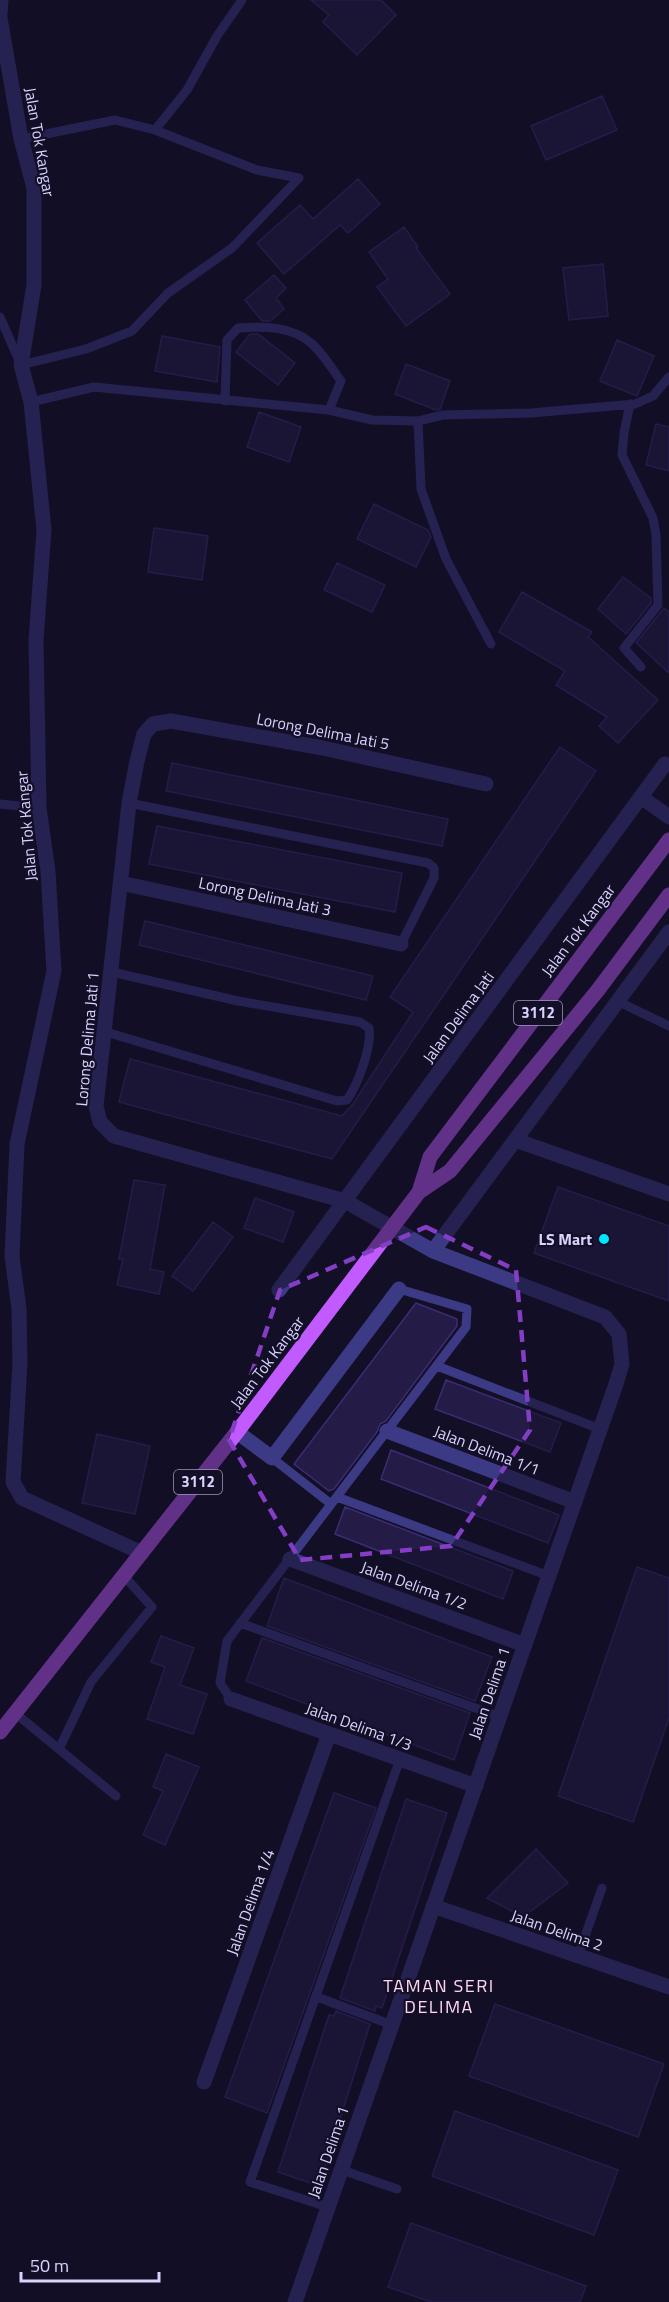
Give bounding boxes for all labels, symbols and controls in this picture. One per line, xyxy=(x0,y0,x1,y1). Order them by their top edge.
street label: Jalan Tok Kangar xyxy=(19,85,61,199)
street label: Lorong Delima Jati 5 xyxy=(254,706,392,756)
street label: Jalan Tok Kangar xyxy=(9,769,43,882)
street label: Lorong Delima Jati 3 xyxy=(197,870,333,922)
street label: Jalan Tok Kangar xyxy=(535,878,621,981)
street label: Jalan Delima Jati xyxy=(416,966,500,1068)
street label: Lorong Delima Jati 1 xyxy=(69,971,105,1107)
road number: 3112 xyxy=(514,1001,562,1025)
place label: LS Mart xyxy=(539,1227,592,1251)
marker: LS Mart xyxy=(597,1232,611,1246)
street label: Jalan Tok Kangar xyxy=(224,1310,310,1413)
street label: Jalan Delima 1/1 xyxy=(431,1419,543,1481)
road number: 3112 xyxy=(174,1470,222,1494)
street label: Jalan Delima 1/2 xyxy=(358,1555,470,1615)
street label: Jalan Delima 1 xyxy=(462,1644,516,1742)
street label: Jalan Delima 1/3 xyxy=(303,1696,415,1756)
street label: Jalan Delima 1/4 xyxy=(220,1845,280,1958)
street label: Jalan Delima 2 xyxy=(508,1903,606,1957)
district label: TAMAN SERI DELIMA xyxy=(383,1972,495,2020)
street label: Jalan Delima 1 xyxy=(301,2103,355,2201)
scale bar xyxy=(21,2245,159,2283)
text: 50 m xyxy=(30,2252,69,2279)

